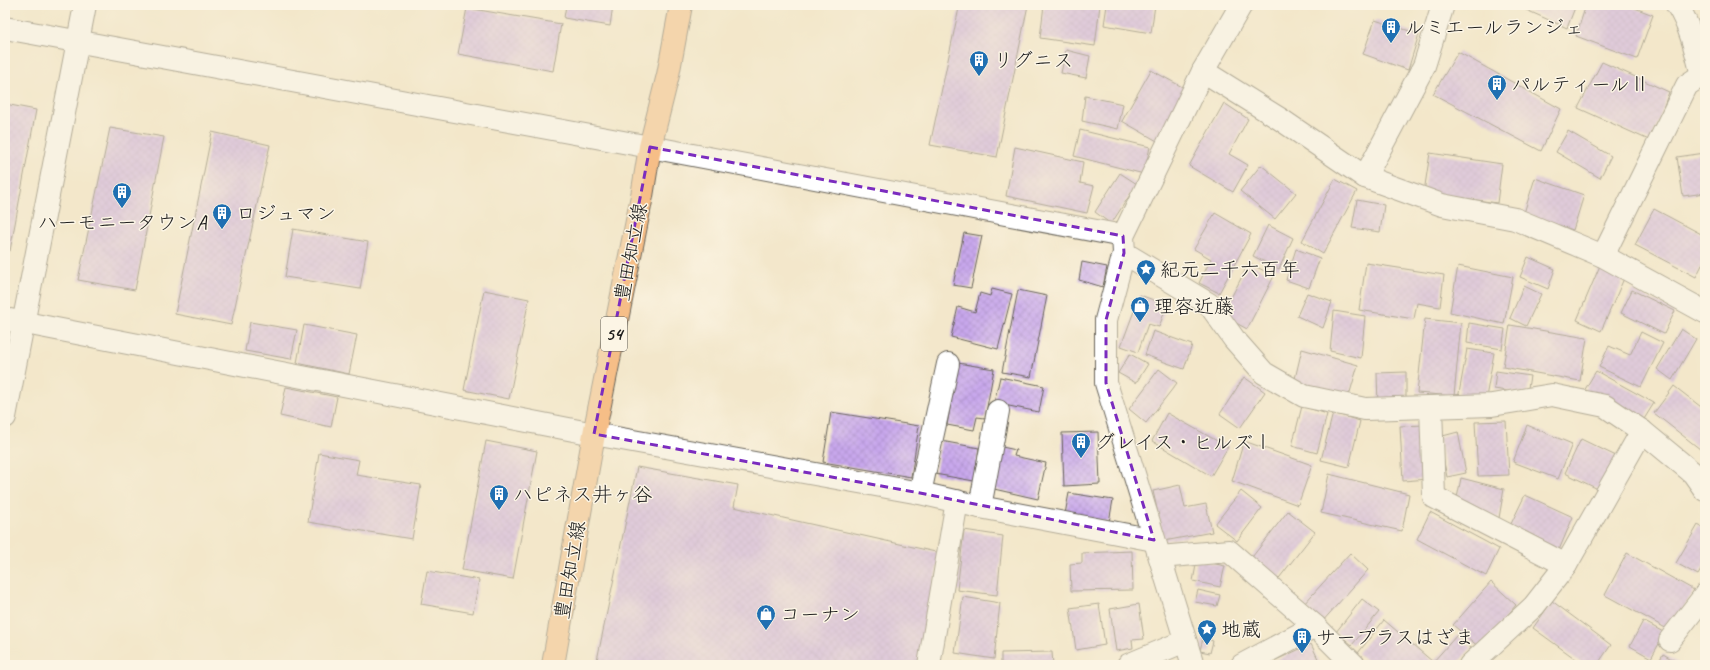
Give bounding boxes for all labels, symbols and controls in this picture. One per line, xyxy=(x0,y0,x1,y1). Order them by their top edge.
place label: ルミエールランジェ xyxy=(1405,15,1584,40)
building icon: ルミエールランジェ xyxy=(1380,16,1402,44)
place label: リグニス xyxy=(993,48,1073,73)
building icon: リグニス xyxy=(968,49,990,77)
place label: パルティールⅡ xyxy=(1511,72,1650,97)
building icon: パルティールⅡ xyxy=(1486,73,1508,101)
building icon: ハーモニータウンA xyxy=(111,181,133,209)
place label: ロジュマン xyxy=(236,201,336,226)
street label: 豊田知立線 xyxy=(609,201,653,303)
building icon: ロジュマン xyxy=(211,202,233,230)
place label: ハーモニータウンA xyxy=(37,210,208,235)
place label: 紀元二千六百年 xyxy=(1160,257,1300,282)
place icon: 紀元二千六百年 xyxy=(1135,258,1157,286)
place label: 理容近藤 xyxy=(1154,294,1234,319)
shop icon: 理容近藤 xyxy=(1129,295,1151,323)
road number: 54 xyxy=(601,317,627,351)
place label: グレイス・ヒルズⅠ xyxy=(1095,430,1273,455)
building icon: グレイス・ヒルズⅠ xyxy=(1070,431,1092,459)
place label: ハピネス井ヶ谷 xyxy=(513,482,653,507)
building icon: ハピネス井ヶ谷 xyxy=(488,483,510,511)
street label: 豊田知立線 xyxy=(549,519,591,621)
place label: コーナン xyxy=(780,602,860,627)
shop icon: コーナン xyxy=(755,603,777,631)
place label: 地蔵 xyxy=(1221,617,1261,642)
place icon: 地蔵 xyxy=(1196,618,1218,646)
place label: サープラスはざま xyxy=(1316,625,1474,650)
building icon: サープラスはざま xyxy=(1291,626,1313,654)

